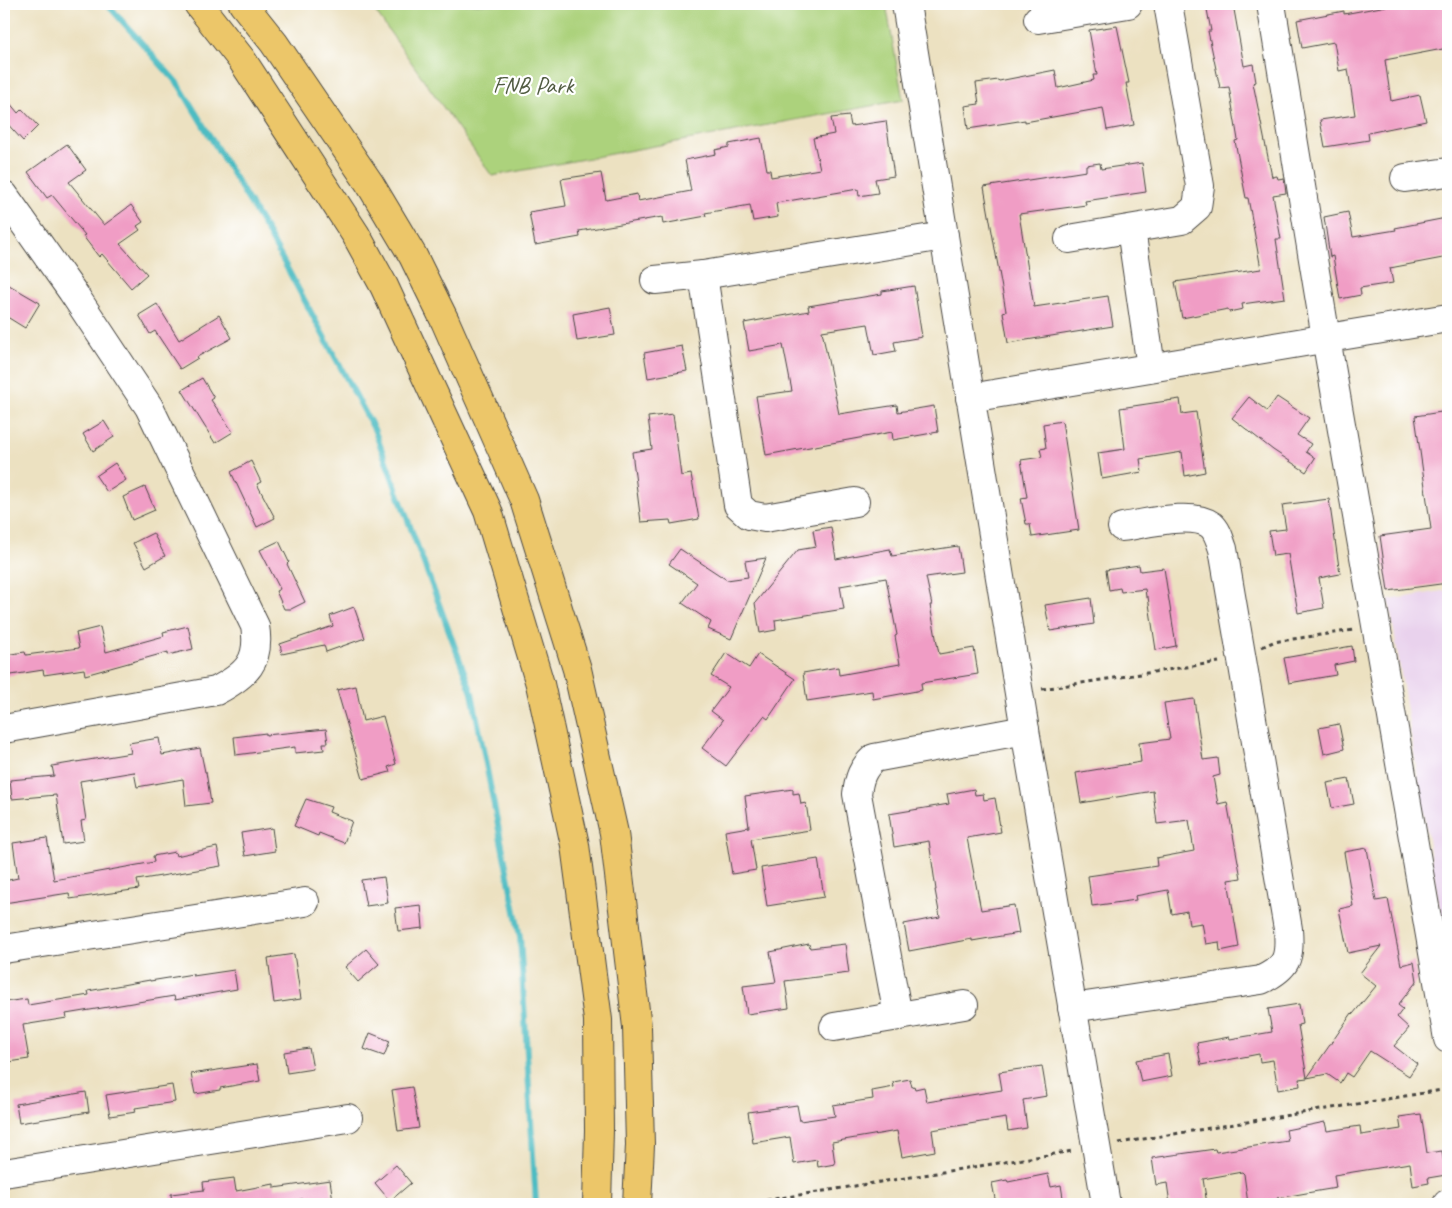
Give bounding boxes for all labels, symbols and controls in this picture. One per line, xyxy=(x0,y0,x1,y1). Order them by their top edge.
park label: FNB Park xyxy=(493,70,575,100)

